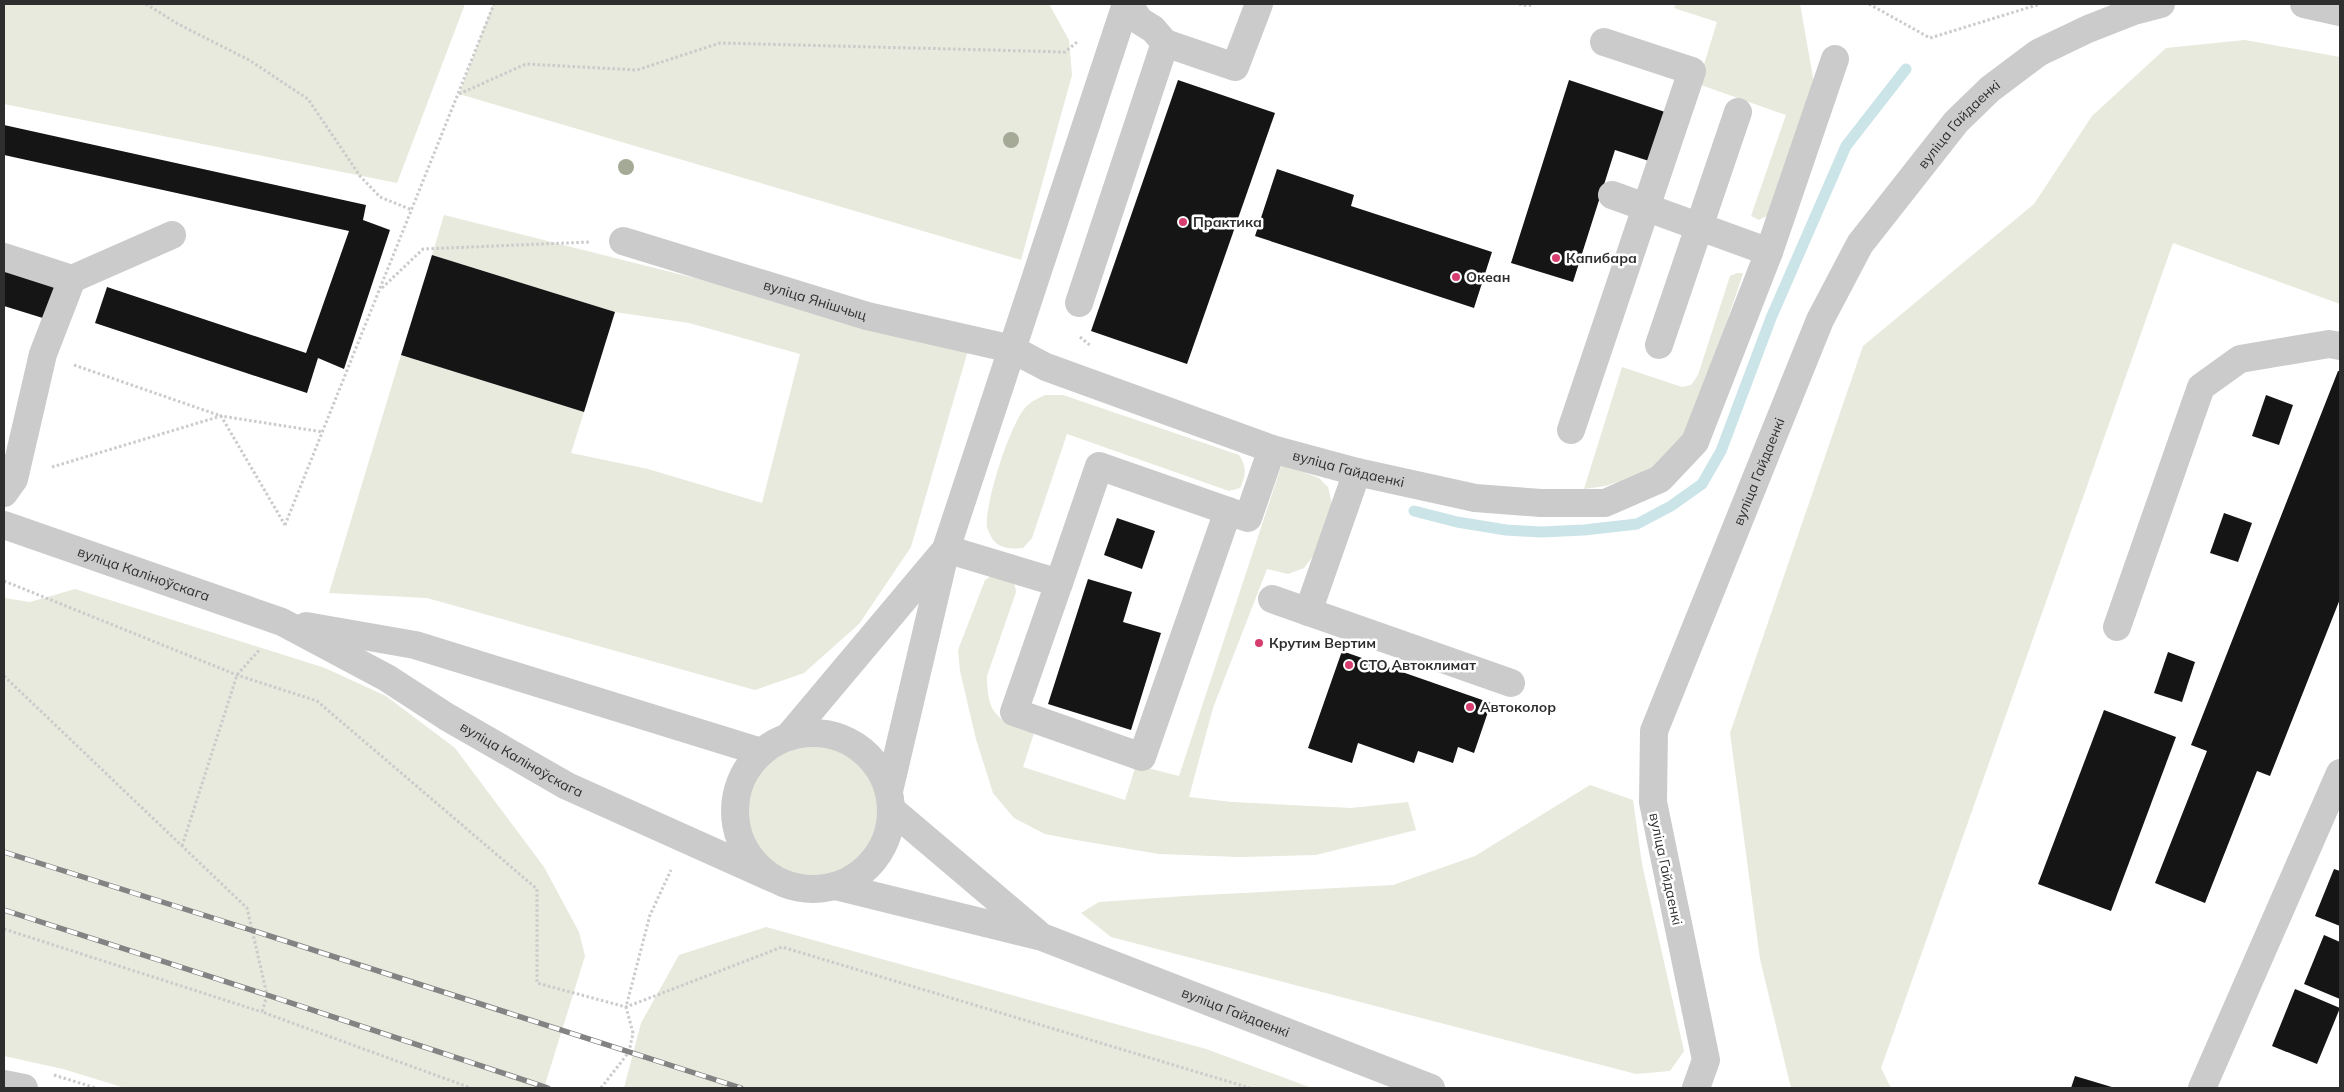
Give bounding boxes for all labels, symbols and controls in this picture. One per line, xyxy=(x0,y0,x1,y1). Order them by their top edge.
street label: вуліца Гайдаенкі xyxy=(1914,76,2004,172)
place label: Практика xyxy=(1193,213,1262,231)
marker: Практика xyxy=(1177,216,1189,228)
place label: Капибара xyxy=(1566,249,1637,267)
marker: Капибара xyxy=(1550,252,1562,264)
place label: Океан xyxy=(1466,268,1510,286)
marker: Океан xyxy=(1450,271,1462,283)
street label: вуліца Янішчыц xyxy=(761,276,869,325)
street label: вуліца Гайдаенкі xyxy=(1729,415,1789,528)
street label: вуліца Гайдаенкі xyxy=(1291,446,1406,491)
street label: вуліца Каліноўскага xyxy=(75,542,212,605)
place label: Крутим Вертим xyxy=(1269,634,1376,652)
marker: Крутим Вертим xyxy=(1253,637,1265,649)
place label: СТО Автоклимат xyxy=(1359,656,1476,674)
marker: СТО Автоклимат xyxy=(1343,659,1355,671)
place label: Автоколор xyxy=(1480,698,1556,716)
marker: Автоколор xyxy=(1464,701,1476,713)
street label: вуліца Каліноўскага xyxy=(457,717,586,801)
street label: вуліца Гайдаенкі xyxy=(1645,811,1687,927)
street label: вуліца Гайдаенкі xyxy=(1179,983,1292,1041)

